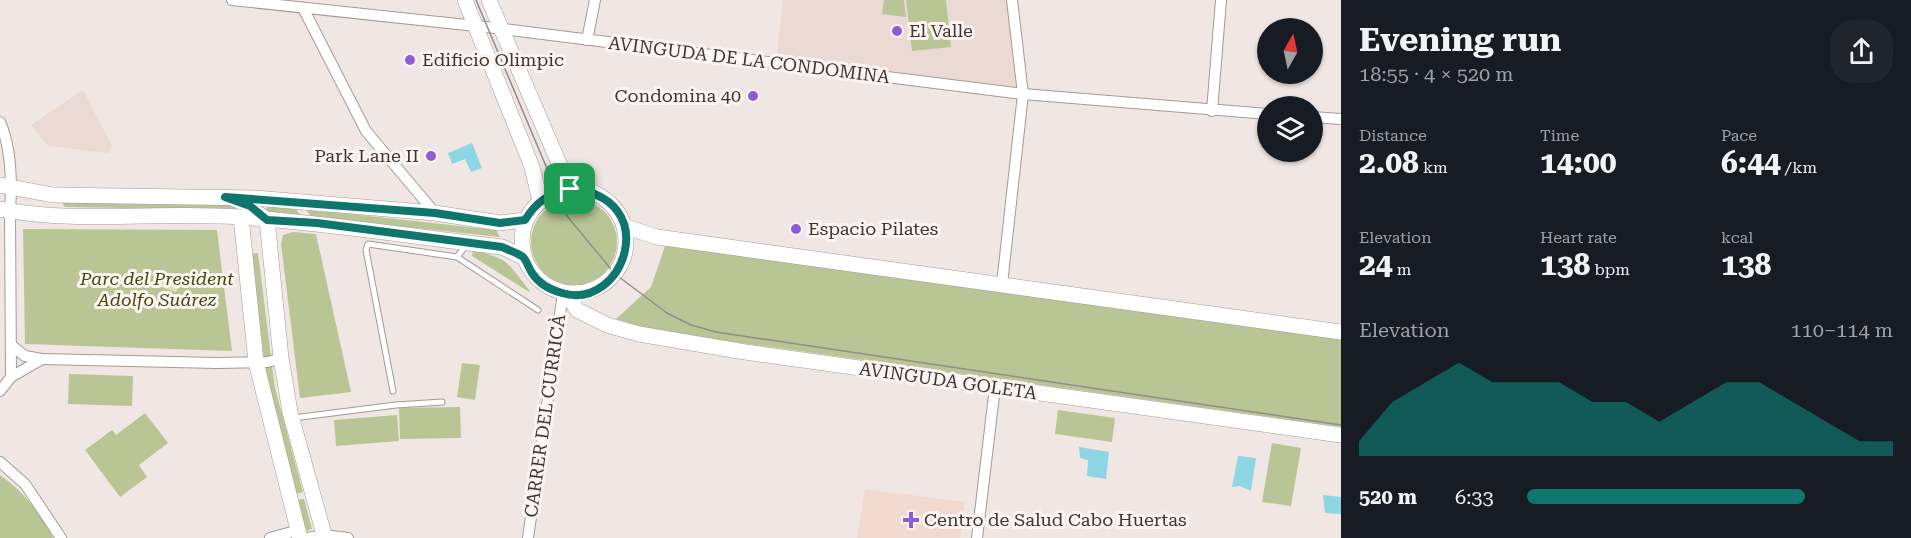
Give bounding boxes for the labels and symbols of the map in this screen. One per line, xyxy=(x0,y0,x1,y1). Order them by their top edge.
north arrow xyxy=(1257,18,1323,84)
place label: El Valle xyxy=(909,20,973,41)
marker: El Valle xyxy=(890,24,904,38)
street label: AVINGUDA DE LA CONDOMINA xyxy=(607,32,891,87)
place label: Edificio Olimpic xyxy=(422,49,564,70)
marker: Edificio Olimpic xyxy=(403,53,417,67)
place label: Condomina 40 xyxy=(615,85,741,106)
marker: Condomina 40 xyxy=(746,89,760,103)
place label: Park Lane II xyxy=(314,145,419,166)
marker: Park Lane II xyxy=(424,149,438,163)
pin xyxy=(544,163,595,214)
place label: Espacio Pilates xyxy=(808,218,938,239)
marker: Espacio Pilates xyxy=(789,222,803,236)
park label: Parc del President Adolfo Suárez xyxy=(79,268,234,310)
street label: CARRER DEL CURRICÀ xyxy=(520,313,569,519)
street label: AVINGUDA GOLETA xyxy=(858,358,1039,403)
place label: Centro de Salud Cabo Huertas xyxy=(924,509,1186,530)
marker: Centro de Salud Cabo Huertas xyxy=(902,511,920,529)

